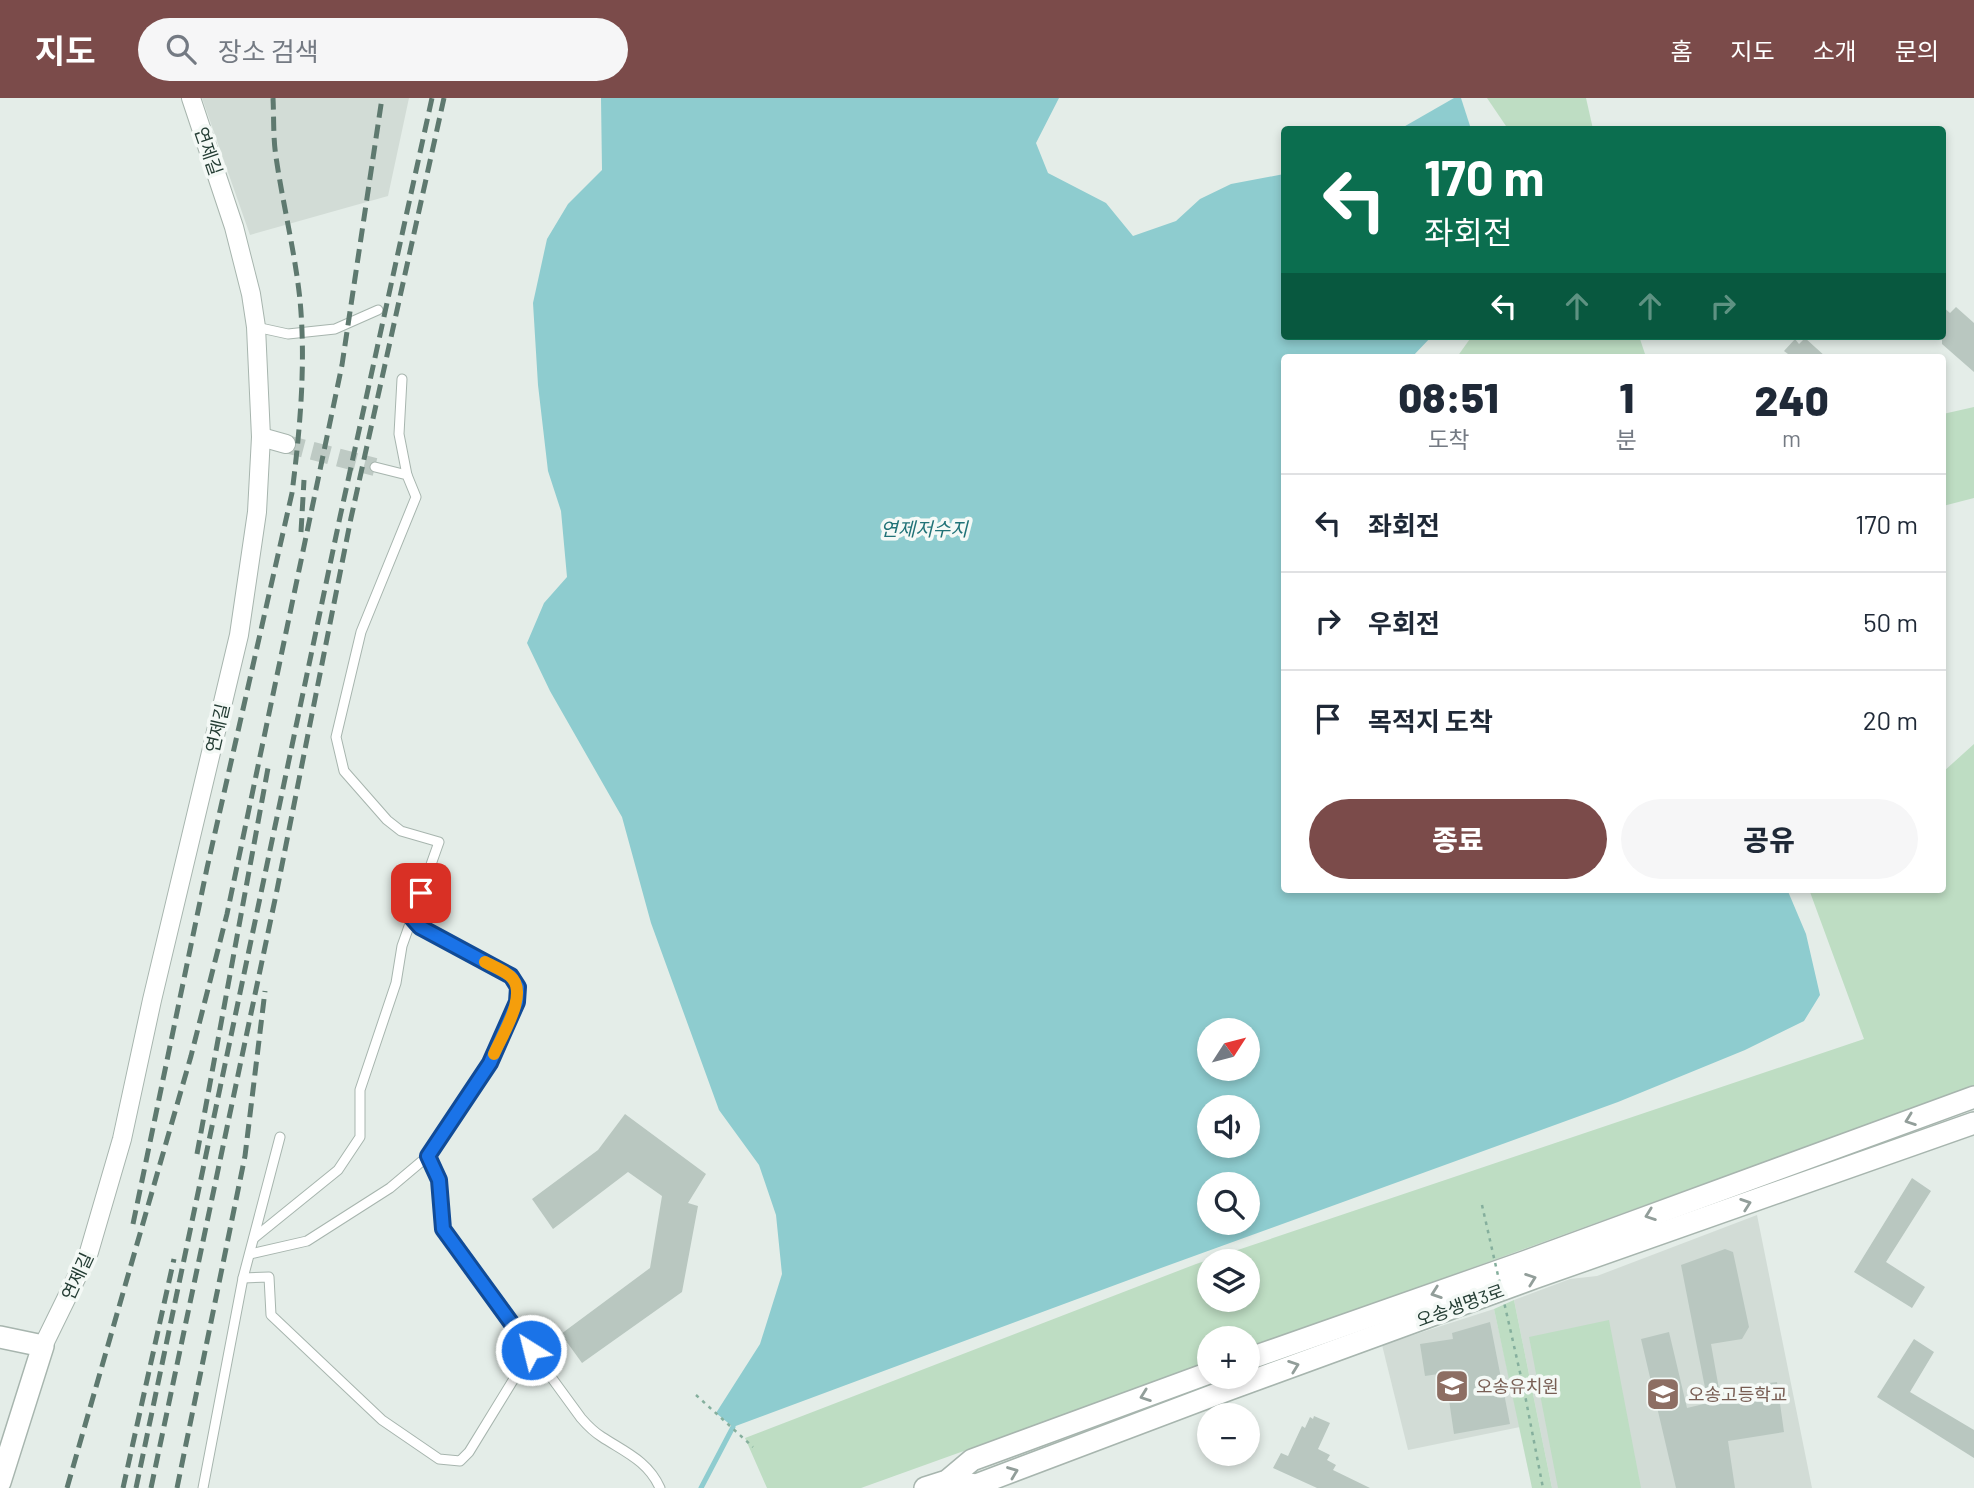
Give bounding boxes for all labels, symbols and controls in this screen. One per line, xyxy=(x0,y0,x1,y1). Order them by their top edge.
search box xyxy=(138,18,628,81)
text: 지도 xyxy=(35,30,96,70)
icon: search xyxy=(162,30,200,68)
text: 장소 검색 xyxy=(218,35,319,66)
text: 홈 xyxy=(1670,36,1692,65)
text: 지도 xyxy=(1730,36,1775,65)
text: 소개 xyxy=(1813,36,1857,65)
text: 문의 xyxy=(1895,36,1939,65)
street label: 연제길 xyxy=(191,124,227,178)
text: 170 m xyxy=(1424,147,1544,206)
icon: left xyxy=(1309,154,1400,245)
text: 좌회전 xyxy=(1424,212,1512,250)
icon: left xyxy=(1485,287,1523,325)
icon: ahead xyxy=(1558,287,1596,325)
icon: ahead xyxy=(1631,287,1669,325)
icon: right xyxy=(1704,287,1742,325)
text: 08:51 xyxy=(1398,371,1499,421)
text: 1 xyxy=(1619,371,1634,421)
text: 240 xyxy=(1755,374,1829,424)
text: m xyxy=(1782,424,1801,452)
text: 도착 xyxy=(1427,425,1470,453)
text: 분 xyxy=(1616,425,1637,453)
icon: left xyxy=(1309,504,1347,542)
text: 170 m xyxy=(1855,508,1918,539)
text: 좌회전 xyxy=(1368,509,1440,540)
water label: 연제저수지 xyxy=(880,517,969,540)
icon: right xyxy=(1309,602,1347,640)
text: 50 m xyxy=(1863,606,1918,637)
text: 우회전 xyxy=(1368,607,1440,638)
icon: arrive xyxy=(1309,700,1347,738)
street label: 연제길 xyxy=(201,701,233,755)
text: 20 m xyxy=(1863,704,1918,735)
text: 목적지 도착 xyxy=(1368,705,1493,736)
button: 종료 xyxy=(1309,799,1607,879)
button: 공유 xyxy=(1621,799,1918,879)
pin xyxy=(391,863,451,923)
icon: arrive xyxy=(402,874,440,912)
north arrow xyxy=(1197,1018,1260,1082)
map controls xyxy=(1197,1018,1260,1466)
button: sound xyxy=(1197,1095,1260,1158)
one-way arrow xyxy=(1904,1112,1916,1126)
button: search xyxy=(1197,1172,1260,1235)
one-way arrow xyxy=(1739,1198,1751,1212)
one-way arrow xyxy=(1645,1207,1657,1221)
street label: 연제길 xyxy=(57,1249,97,1303)
button: layers xyxy=(1197,1249,1260,1312)
one-way arrow xyxy=(1525,1274,1537,1288)
street label: 오송생명3로 xyxy=(1413,1279,1507,1331)
one-way arrow xyxy=(1431,1285,1443,1299)
position arrow xyxy=(494,1313,568,1387)
button: + xyxy=(1197,1326,1260,1389)
one-way arrow xyxy=(1288,1360,1300,1374)
school or university icon: 오송유치원 xyxy=(1433,1367,1471,1405)
place label: 오송유치원 xyxy=(1476,1375,1559,1397)
school or university icon: 오송고등학교 xyxy=(1644,1375,1682,1413)
place label: 오송고등학교 xyxy=(1688,1383,1787,1405)
one-way arrow xyxy=(1140,1388,1152,1402)
button: − xyxy=(1197,1403,1260,1466)
one-way arrow xyxy=(1006,1466,1018,1480)

